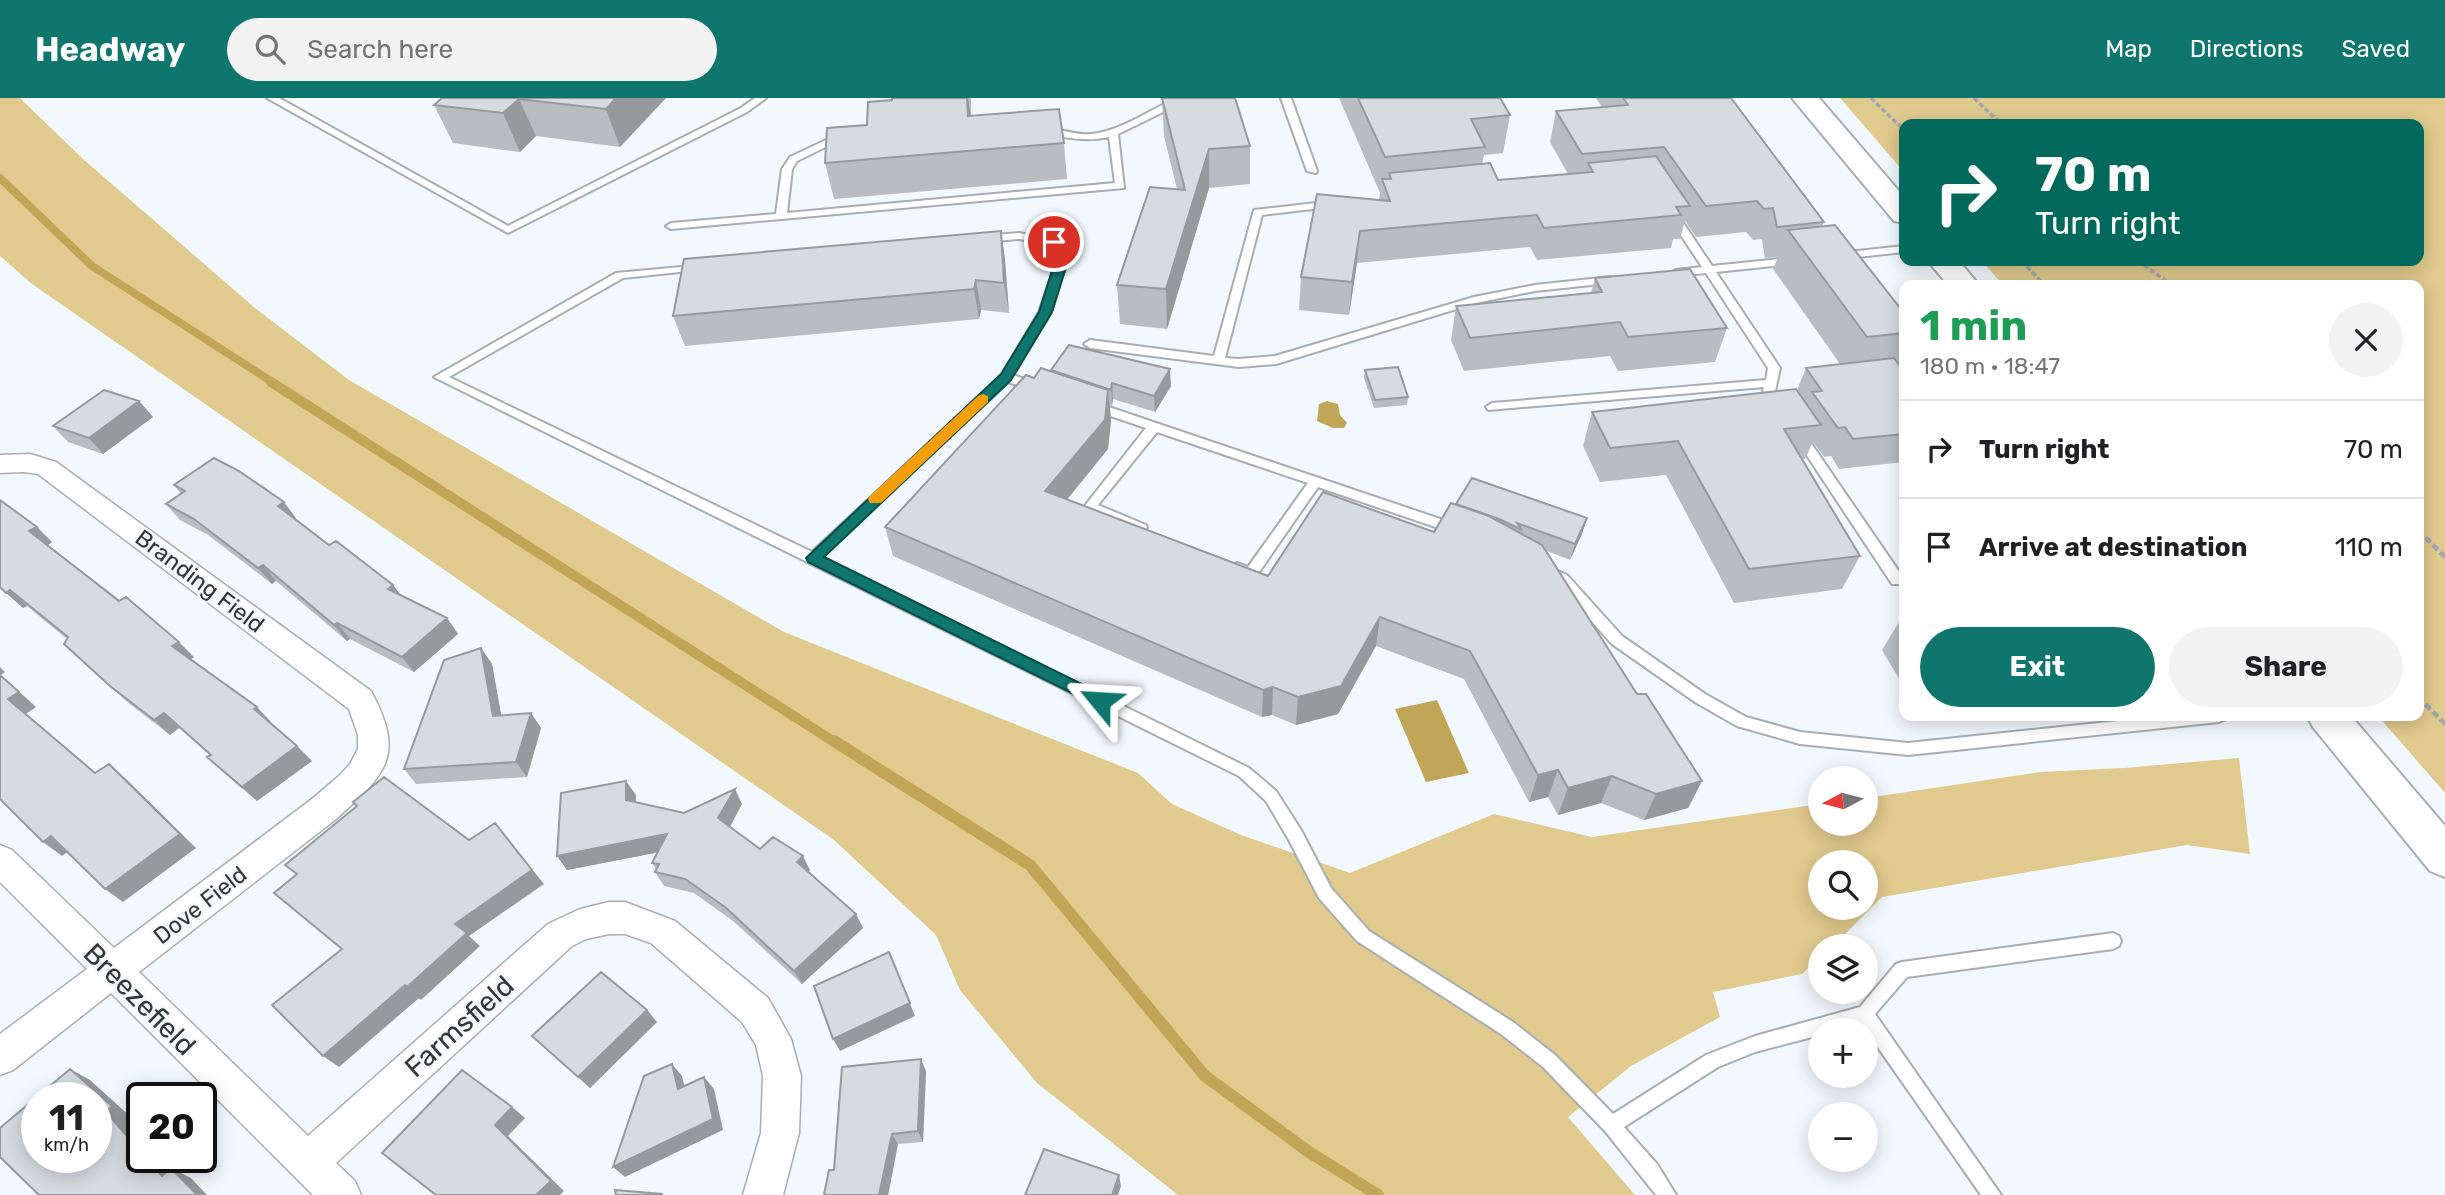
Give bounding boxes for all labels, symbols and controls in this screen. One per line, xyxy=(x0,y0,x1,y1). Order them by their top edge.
search box xyxy=(227,18,717,81)
text: Headway xyxy=(35,30,185,69)
icon: search xyxy=(251,30,289,68)
text: Search here xyxy=(307,34,453,65)
text: Map xyxy=(2105,35,2152,63)
text: Directions xyxy=(2190,35,2303,63)
text: Saved xyxy=(2341,35,2410,63)
text: 70 m xyxy=(2035,145,2152,203)
icon: right xyxy=(1920,147,2011,238)
text: Turn right xyxy=(2035,204,2180,242)
pin xyxy=(1024,212,1084,272)
icon: arrive xyxy=(1035,223,1073,261)
text: 1 min xyxy=(1920,301,2027,351)
button: close xyxy=(2329,303,2403,377)
text: 180 m · 18:47 xyxy=(1920,352,2060,380)
icon: right xyxy=(1920,430,1958,468)
text: Turn right xyxy=(1979,434,2109,465)
text: 70 m xyxy=(2344,434,2403,465)
street label: Branding Field xyxy=(130,523,270,639)
icon: arrive xyxy=(1920,528,1958,566)
text: Arrive at destination xyxy=(1979,532,2247,563)
text: 110 m xyxy=(2335,532,2403,563)
button: Exit xyxy=(1920,627,2155,707)
button: Share xyxy=(2169,627,2403,707)
position arrow xyxy=(1063,664,1137,738)
north arrow xyxy=(1808,766,1878,836)
map controls xyxy=(1808,766,1878,1172)
button: search xyxy=(1808,850,1878,920)
street label: Dove Field xyxy=(148,860,252,950)
button: layers xyxy=(1808,934,1878,1004)
street label: Breezefield xyxy=(77,937,202,1062)
street label: Farmsfield xyxy=(398,969,521,1084)
button: + xyxy=(1808,1018,1878,1088)
speed limit sign: 20 xyxy=(126,1082,217,1173)
text: 11 xyxy=(49,1097,84,1139)
button: − xyxy=(1808,1102,1878,1172)
text: km/h xyxy=(44,1134,89,1156)

